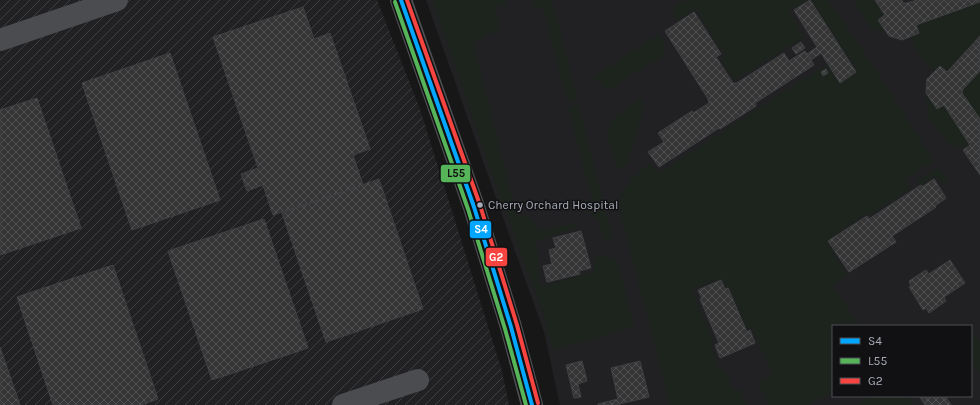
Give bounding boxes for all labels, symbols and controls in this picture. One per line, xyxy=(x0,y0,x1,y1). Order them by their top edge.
line badge: L55 xyxy=(440,164,471,183)
text: L55 xyxy=(447,167,465,180)
place label: Cherry Orchard Hospital xyxy=(488,198,618,212)
marker: Cherry Orchard Hospital xyxy=(475,200,485,210)
line badge: S4 xyxy=(469,220,492,239)
text: S4 xyxy=(474,223,488,236)
line badge: G2 xyxy=(485,247,508,267)
text: G2 xyxy=(489,251,503,264)
legend xyxy=(832,325,972,397)
text: S4 xyxy=(868,334,882,348)
text: L55 xyxy=(868,354,887,368)
text: G2 xyxy=(868,374,883,388)

